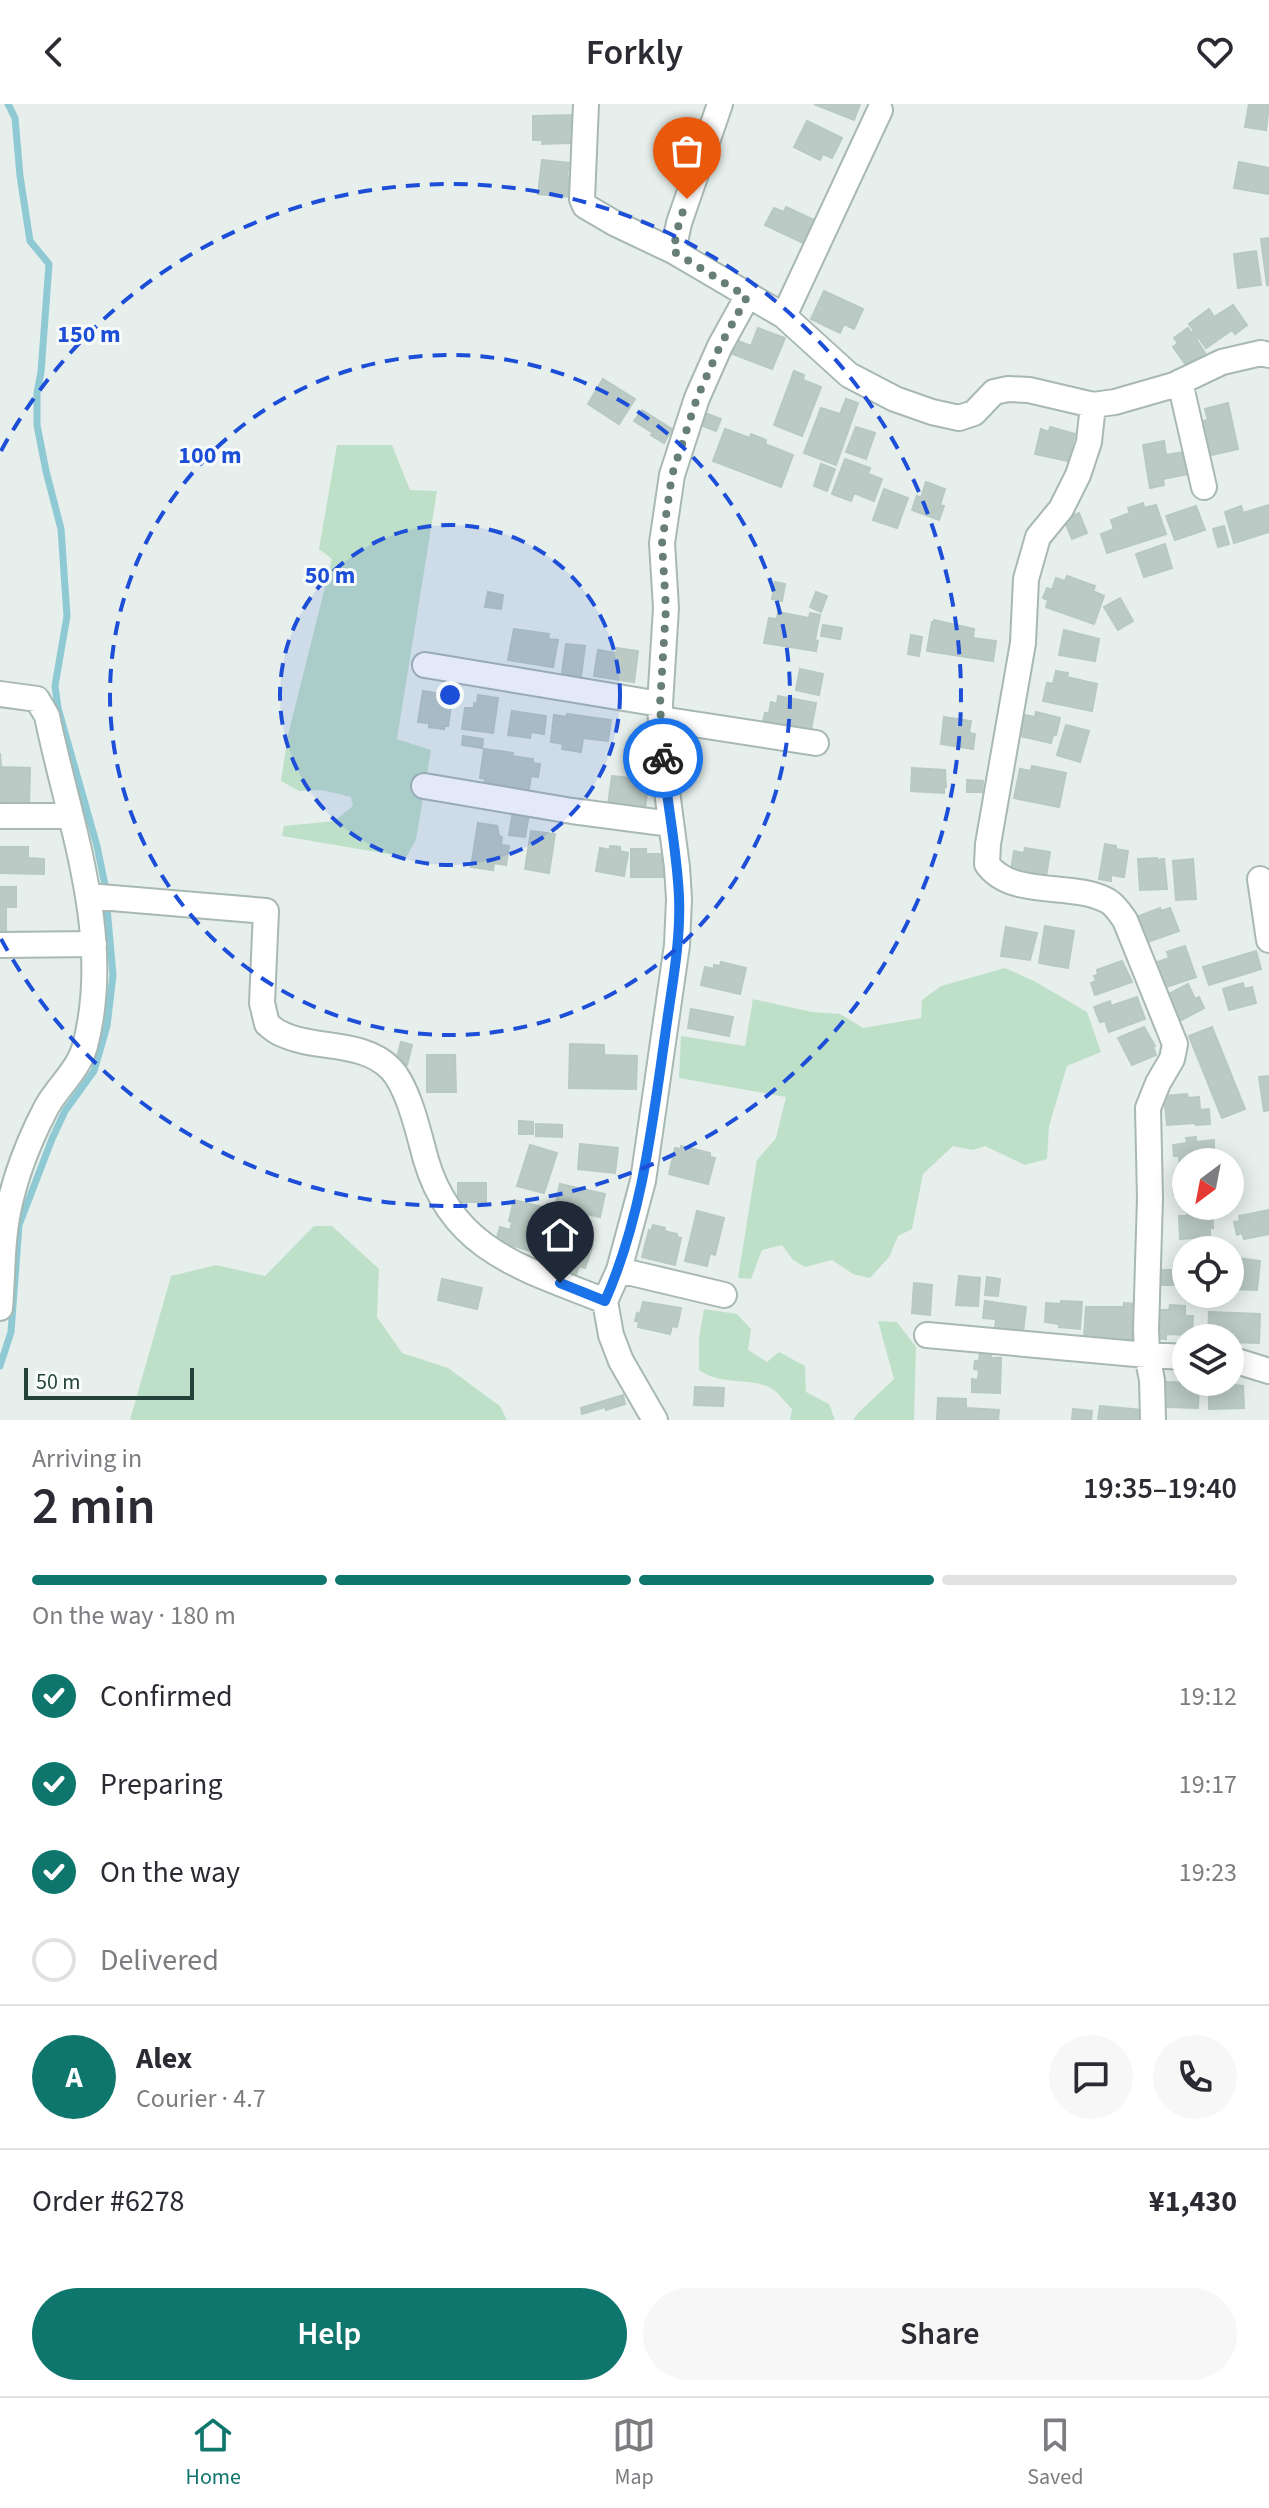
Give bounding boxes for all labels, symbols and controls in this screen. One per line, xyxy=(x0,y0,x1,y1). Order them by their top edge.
text: Forkly xyxy=(586,27,683,78)
icon: back xyxy=(32,30,76,74)
icon: heart xyxy=(1193,30,1237,74)
pin xyxy=(653,117,721,199)
icon: bag xyxy=(665,129,709,173)
text: 150 m xyxy=(57,317,121,352)
text: 100 m xyxy=(178,438,242,473)
text: 50 m xyxy=(305,558,355,593)
centre of rings xyxy=(436,681,464,709)
courier xyxy=(623,718,703,798)
icon: bike xyxy=(641,736,685,780)
north arrow xyxy=(1172,1148,1244,1220)
map controls xyxy=(1172,1148,1244,1396)
pin xyxy=(526,1201,594,1283)
icon: home xyxy=(538,1213,582,1257)
button: locate xyxy=(1172,1236,1244,1308)
button: layers xyxy=(1172,1324,1244,1396)
scale bar xyxy=(24,1364,194,1400)
text: 50 m xyxy=(36,1366,81,1398)
text: Arriving in xyxy=(32,1440,142,1477)
text: 19:35–19:40 xyxy=(1083,1467,1237,1510)
text: 2 min xyxy=(32,1470,156,1544)
text: On the way · 180 m xyxy=(32,1597,236,1634)
icon: check xyxy=(32,1674,76,1718)
text: Confirmed xyxy=(100,1675,233,1718)
text: 19:12 xyxy=(1179,1678,1237,1715)
icon: check xyxy=(32,1762,76,1806)
text: Preparing xyxy=(100,1763,223,1806)
text: 19:17 xyxy=(1179,1766,1237,1803)
icon: check xyxy=(32,1850,76,1894)
text: On the way xyxy=(100,1851,240,1894)
text: 19:23 xyxy=(1179,1854,1237,1891)
text: Delivered xyxy=(100,1939,219,1982)
button: chat xyxy=(1049,2035,1133,2119)
button: phone xyxy=(1153,2035,1237,2119)
text: Alex xyxy=(136,2037,192,2080)
text: A xyxy=(65,2056,83,2099)
text: Courier · 4.7 xyxy=(136,2080,266,2117)
text: Order #6278 xyxy=(32,2180,185,2223)
text: ¥1,430 xyxy=(1149,2180,1237,2223)
button: Help xyxy=(32,2288,627,2380)
button: Share xyxy=(643,2288,1237,2380)
tab: Home xyxy=(186,2413,241,2493)
tab: Map xyxy=(612,2413,656,2493)
tab: Saved xyxy=(1027,2413,1083,2493)

